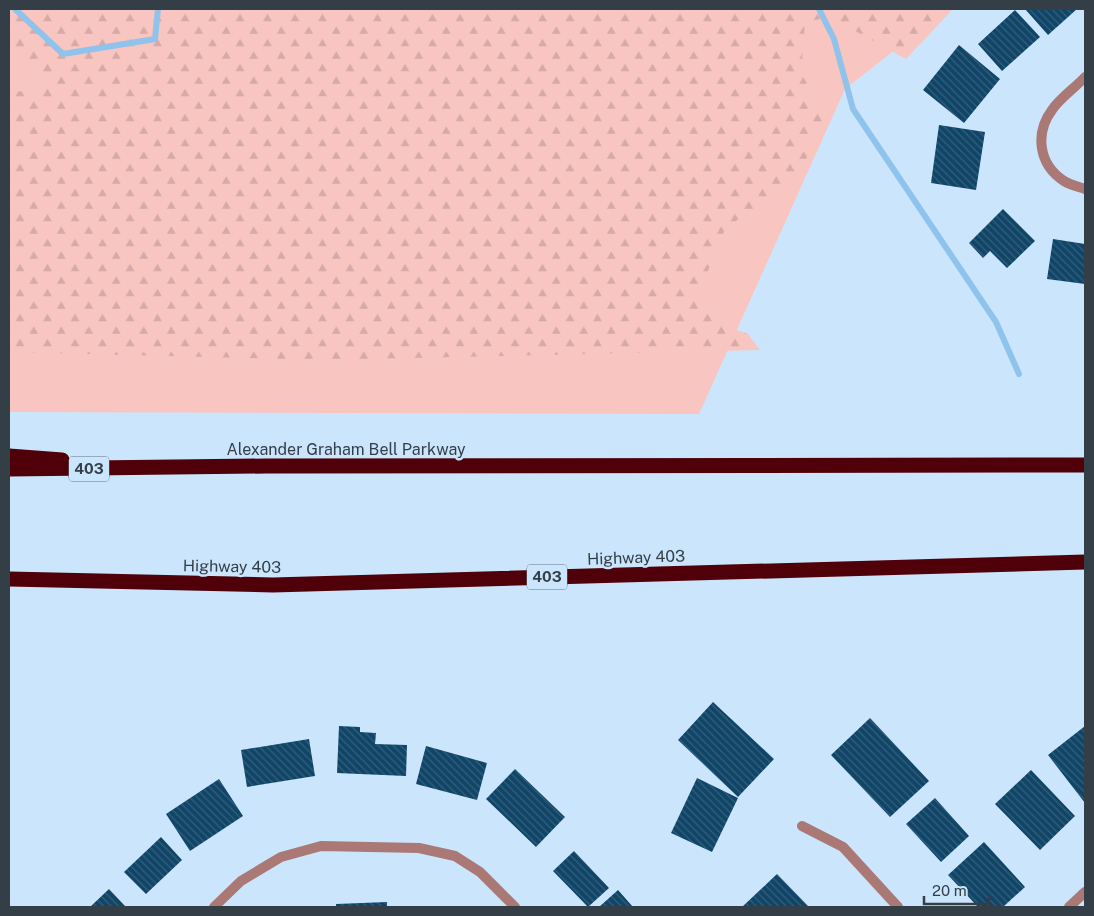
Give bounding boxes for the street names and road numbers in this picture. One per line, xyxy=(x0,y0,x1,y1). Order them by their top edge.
street label: Alexander Graham Bell Parkway xyxy=(226,440,466,459)
road number: 403 xyxy=(69,456,109,482)
street label: Highway 403 xyxy=(587,546,685,569)
street label: Highway 403 xyxy=(183,556,281,577)
road number: 403 xyxy=(527,564,567,590)

